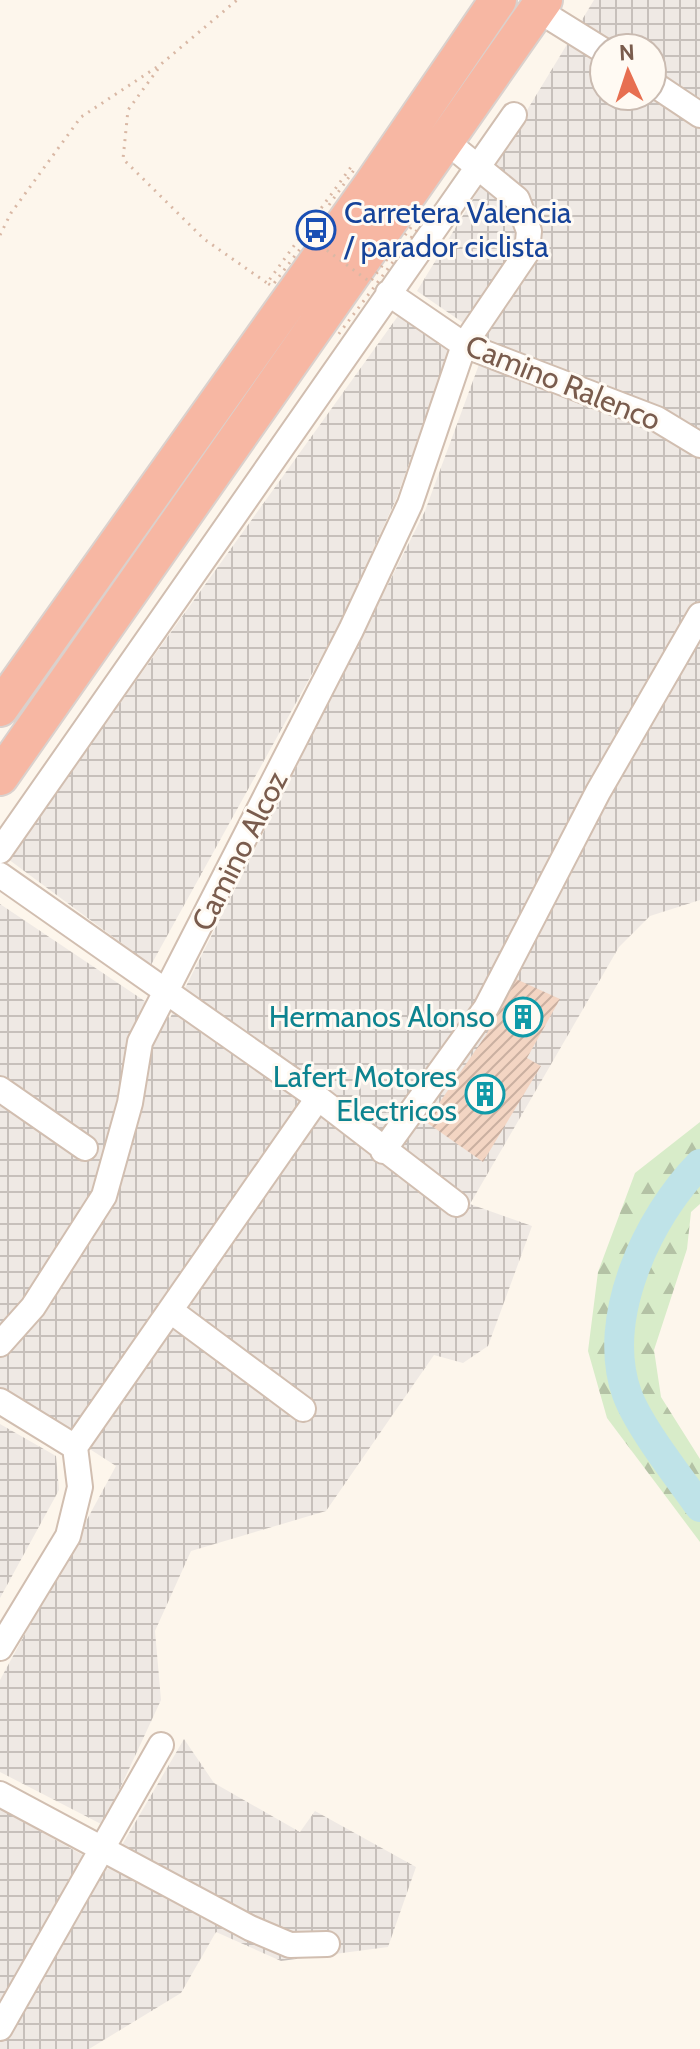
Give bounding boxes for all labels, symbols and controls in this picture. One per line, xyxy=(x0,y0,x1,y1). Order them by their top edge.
north arrow xyxy=(588,32,668,112)
text: N xyxy=(619,39,635,66)
place label: Carretera Valencia / parador ciclista xyxy=(343,194,572,265)
bus stop icon: Carretera Valencia / parador ciclista xyxy=(295,209,337,251)
street label: Camino Ralenco xyxy=(460,327,666,438)
street label: Camino Alcoz xyxy=(183,765,296,937)
building icon: Hermanos Alonso xyxy=(502,996,544,1038)
place label: Hermanos Alonso xyxy=(269,998,495,1035)
place label: Lafert Motores Electricos xyxy=(273,1058,457,1129)
building icon: Lafert Motores Electricos xyxy=(464,1073,506,1115)

